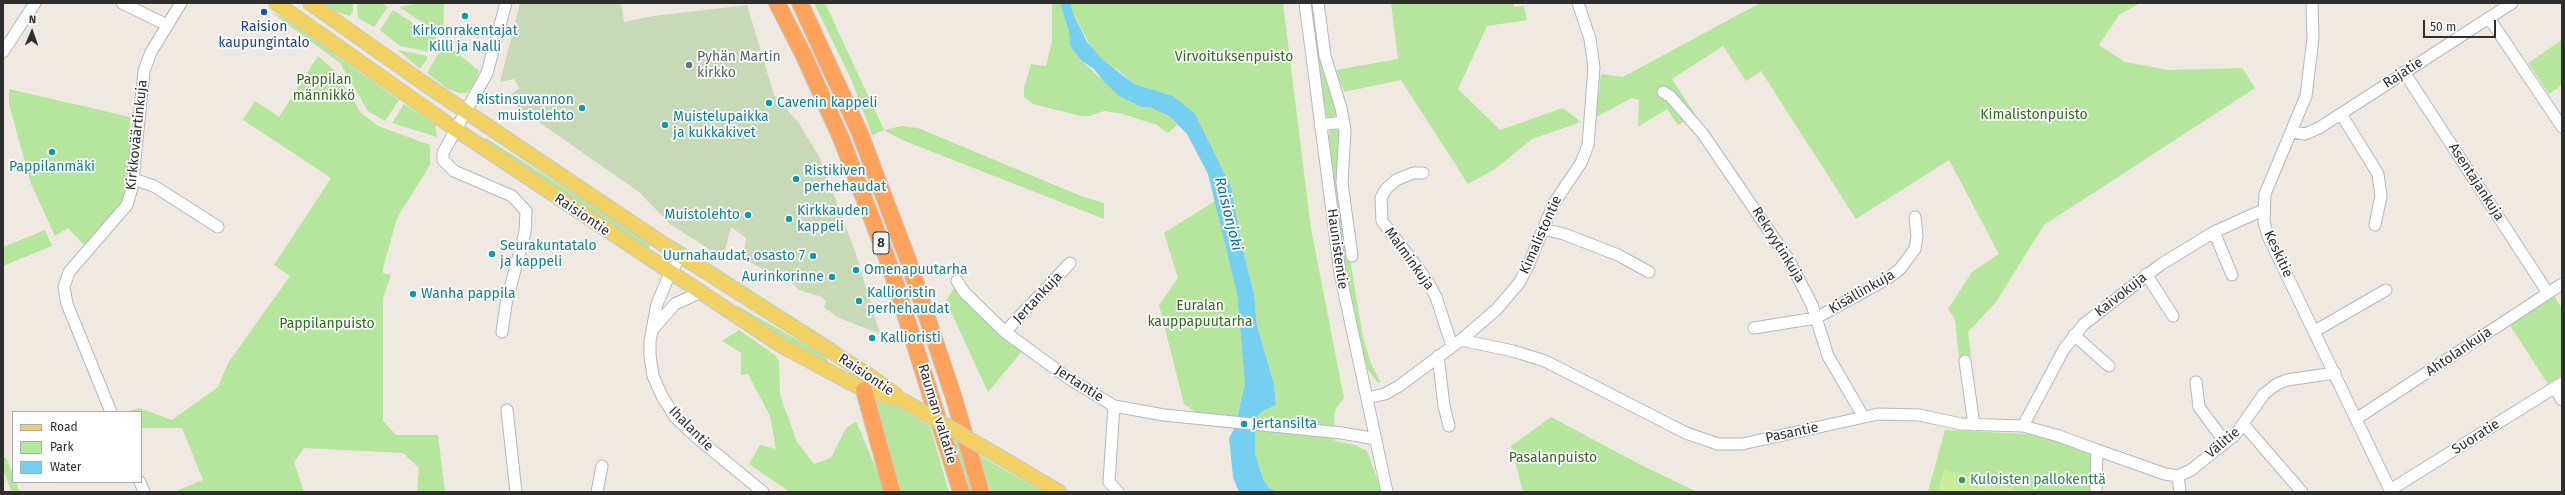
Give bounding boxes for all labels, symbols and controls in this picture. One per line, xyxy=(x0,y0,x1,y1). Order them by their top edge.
marker: Raision kaupungintalo xyxy=(259,7,269,17)
marker: Kirkonrakentajat Killi ja Nalli xyxy=(460,11,470,21)
north arrow xyxy=(12,12,52,52)
scale bar xyxy=(2425,12,2498,38)
text: N xyxy=(29,13,36,26)
place label: Raision kaupungintalo xyxy=(218,19,310,52)
text: 50 m xyxy=(2430,20,2456,34)
place label: Kirkonrakentajat Killi ja Nalli xyxy=(412,23,518,56)
place label: Pyhän Martin kirkko xyxy=(697,49,781,82)
park label: Virvoituksenpuisto xyxy=(1175,49,1293,65)
street label: Rajatie xyxy=(2380,54,2426,92)
marker: Pyhän Martin kirkko xyxy=(684,60,694,70)
park label: Pappilan männikkö xyxy=(293,72,355,104)
street label: Kirkkoväärtinkuja xyxy=(123,79,151,191)
place label: Ristinsuvannon muistolehto xyxy=(476,92,574,124)
place label: Cavenin kappeli xyxy=(777,95,878,111)
marker: Cavenin kappeli xyxy=(764,98,774,108)
marker: Ristinsuvannon muistolehto xyxy=(577,103,587,113)
park label: Kimalistonpuisto xyxy=(1980,107,2088,123)
place label: Muistelupaikka ja kukkakivet xyxy=(673,109,769,142)
marker: Muistelupaikka ja kukkakivet xyxy=(660,120,670,130)
street label: Asentajankuja xyxy=(2445,140,2507,224)
marker: Pappilanmäki xyxy=(47,147,57,157)
place label: Pappilanmäki xyxy=(9,159,95,175)
place label: Ristikiven perhehaudat xyxy=(804,163,886,196)
marker: Ristikiven perhehaudat xyxy=(791,174,801,184)
water label: Raisionjoki xyxy=(1210,175,1246,253)
street label: Raisiontie xyxy=(551,190,613,240)
street label: Kimalistontie xyxy=(1516,193,1566,277)
place label: Kirkkauden kappeli xyxy=(797,203,869,236)
street label: Rekryytinkuja xyxy=(1748,204,1808,286)
place label: Muistolehto xyxy=(665,207,740,223)
street label: Haunistentie xyxy=(1323,208,1351,290)
marker: Muistolehto xyxy=(743,210,753,220)
marker: Kirkkauden kappeli xyxy=(784,214,794,224)
street label: Malminkuja xyxy=(1381,224,1437,294)
street label: Keskitie xyxy=(2260,228,2296,280)
road number: 8 xyxy=(873,232,889,254)
place label: Seurakuntatalo ja kappeli xyxy=(500,238,597,270)
place label: Uurnahaudat, osasto 7 xyxy=(663,248,805,264)
marker: Seurakuntatalo ja kappeli xyxy=(487,249,497,259)
marker: Uurnahaudat, osasto 7 xyxy=(808,251,818,261)
place label: Omenapuutarha xyxy=(864,262,968,278)
marker: Omenapuutarha xyxy=(851,265,861,275)
street label: Kisällinkuja xyxy=(1826,266,1898,318)
place label: Aurinkorinne xyxy=(742,269,824,285)
street label: Jertankuja xyxy=(1010,269,1066,327)
street label: Kaivokuja xyxy=(2092,269,2150,321)
marker: Aurinkorinne xyxy=(827,272,837,282)
place label: Kallioristin perhehaudat xyxy=(867,285,949,318)
place label: Wanha pappila xyxy=(421,286,516,302)
marker: Wanha pappila xyxy=(408,289,418,299)
marker: Kallioristin perhehaudat xyxy=(854,296,864,306)
park label: Euralan kauppapuutarha xyxy=(1147,298,1253,330)
park label: Pappilanpuisto xyxy=(279,316,375,332)
street label: Ahtolankuja xyxy=(2423,324,2495,380)
place label: Kallioristi xyxy=(880,330,941,346)
marker: Kallioristi xyxy=(867,333,877,343)
street label: Raisiontie xyxy=(835,350,897,400)
street label: Rauman valtatie xyxy=(914,362,960,466)
street label: Jertantie xyxy=(1051,362,1107,406)
street label: Ihalantie xyxy=(665,403,717,455)
legend xyxy=(12,411,142,483)
place label: Jertansilta xyxy=(1252,416,1317,432)
street label: Suoratie xyxy=(2449,416,2503,458)
marker: Jertansilta xyxy=(1239,419,1249,429)
street label: Pasantie xyxy=(1764,419,1820,447)
text: Road xyxy=(50,420,78,434)
street label: Välitie xyxy=(2203,424,2243,462)
text: Park xyxy=(50,440,74,454)
park label: Pasalanpuisto xyxy=(1509,450,1597,466)
text: Water xyxy=(50,460,81,474)
place label: Kuloisten pallokenttä xyxy=(1970,472,2106,488)
marker: Kuloisten pallokenttä xyxy=(1957,475,1967,485)

